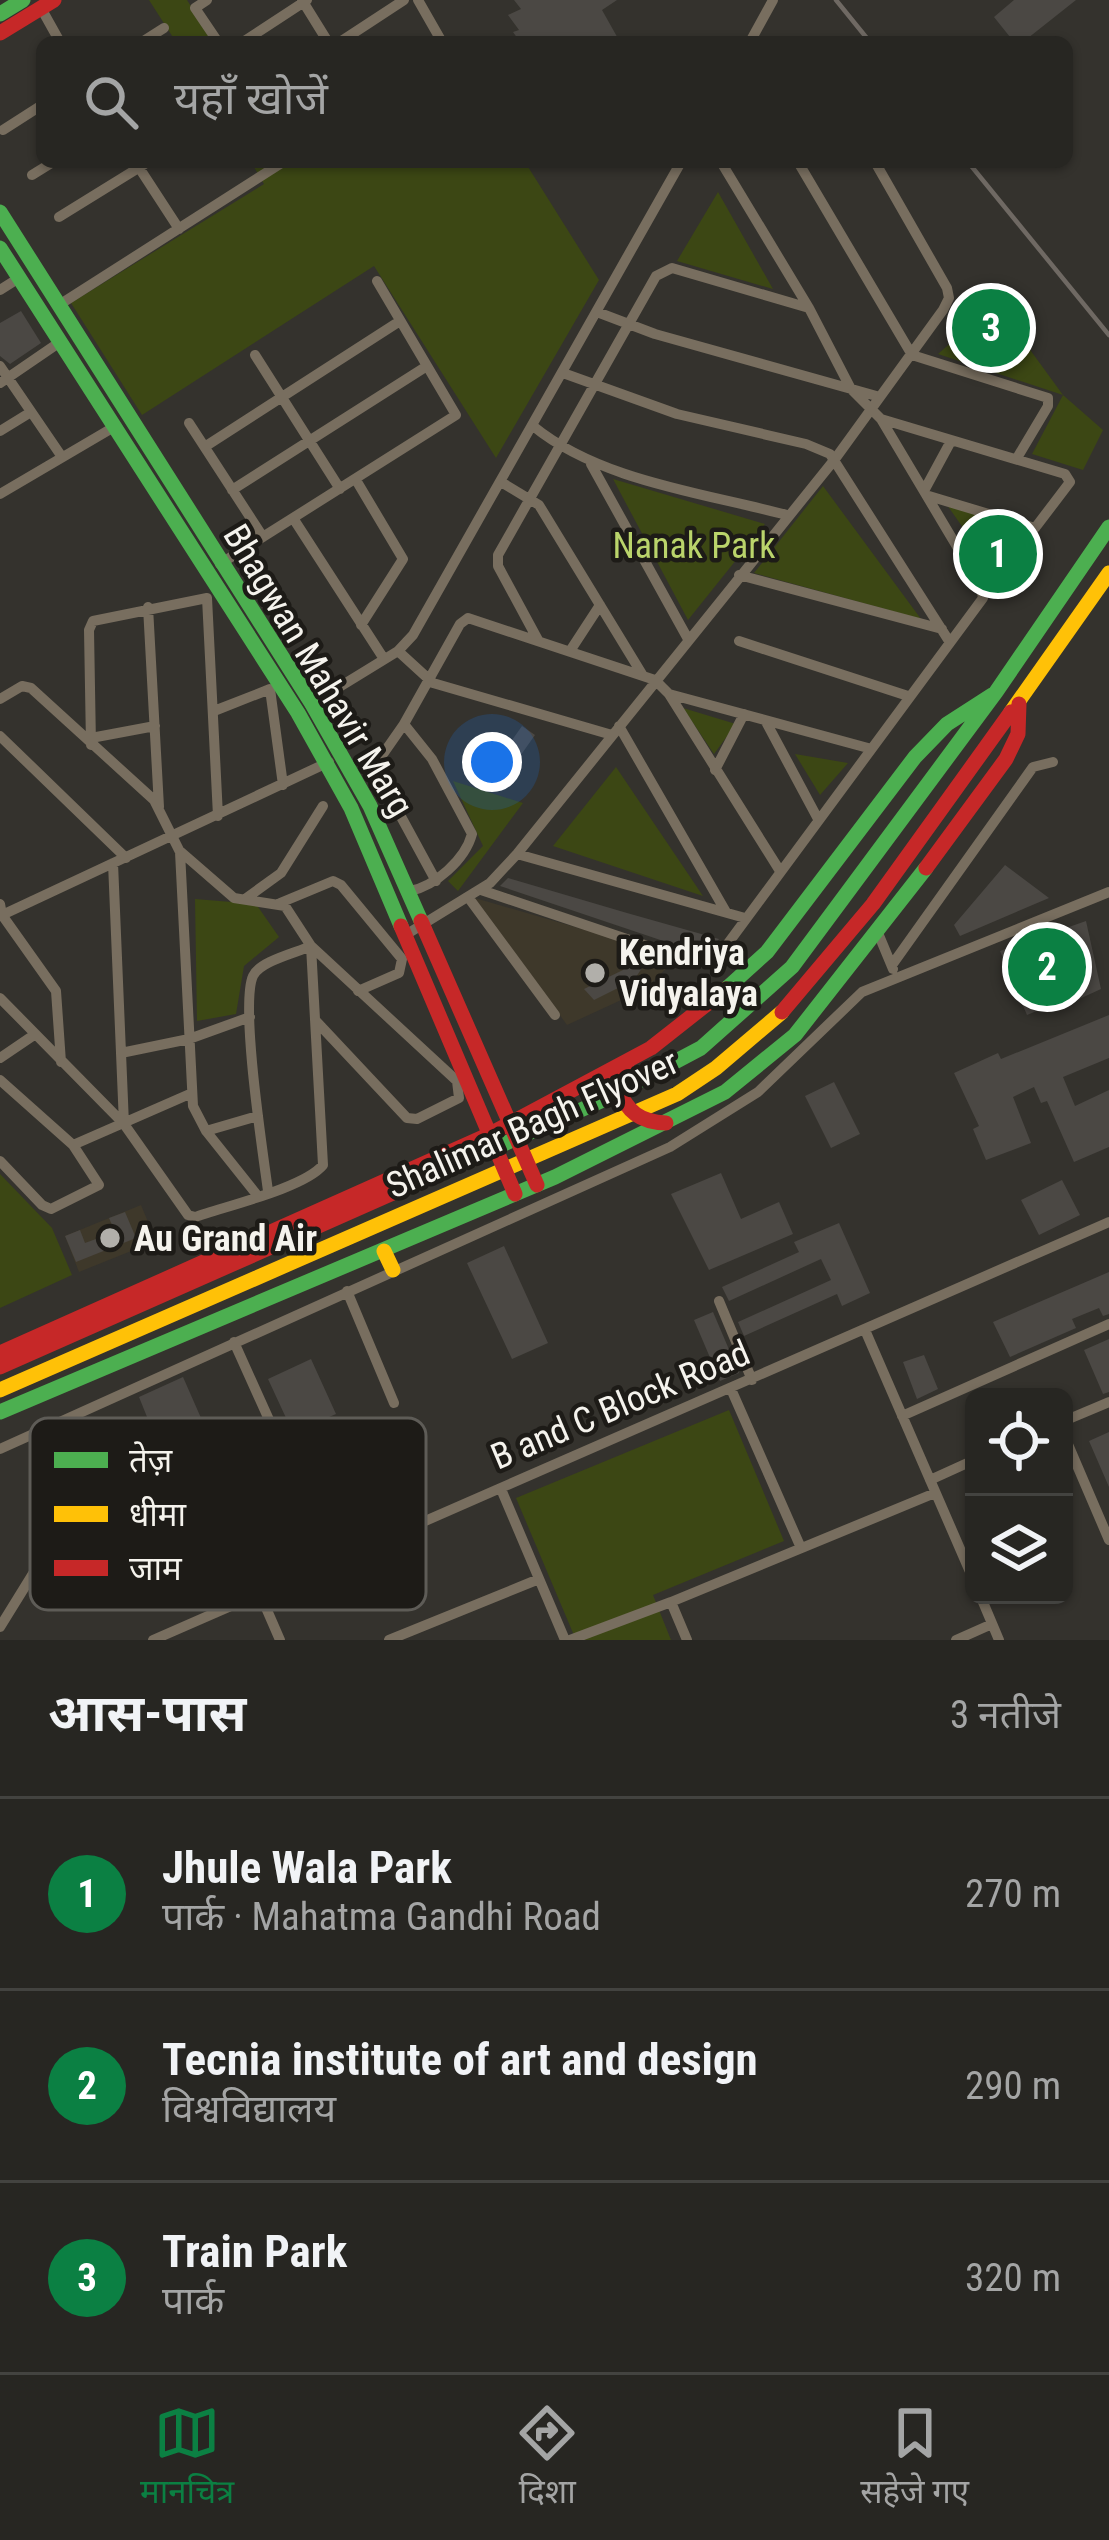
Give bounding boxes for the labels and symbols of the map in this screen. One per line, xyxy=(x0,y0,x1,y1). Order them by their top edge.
pin: 3 xyxy=(952,283,1030,373)
pin: 1 xyxy=(959,509,1037,599)
street label: Bhagwan Mahavir Marg xyxy=(214,517,422,824)
park label: Nanak Park xyxy=(613,525,775,567)
your location xyxy=(462,732,522,792)
pin: 2 xyxy=(1008,922,1086,1012)
place label: Kendriya Vidyalaya xyxy=(619,932,758,1015)
marker: Kendriya Vidyalaya xyxy=(582,960,608,986)
street label: Shalimar Bagh Flyover xyxy=(380,1041,685,1207)
place label: Au Grand Air xyxy=(134,1218,317,1260)
marker: Au Grand Air xyxy=(97,1225,123,1251)
street label: B and C Block Road xyxy=(485,1332,756,1478)
legend xyxy=(30,1418,426,1610)
text: तेज़ xyxy=(129,1441,173,1480)
text: धीमा xyxy=(129,1495,188,1534)
text: जाम xyxy=(129,1549,183,1588)

